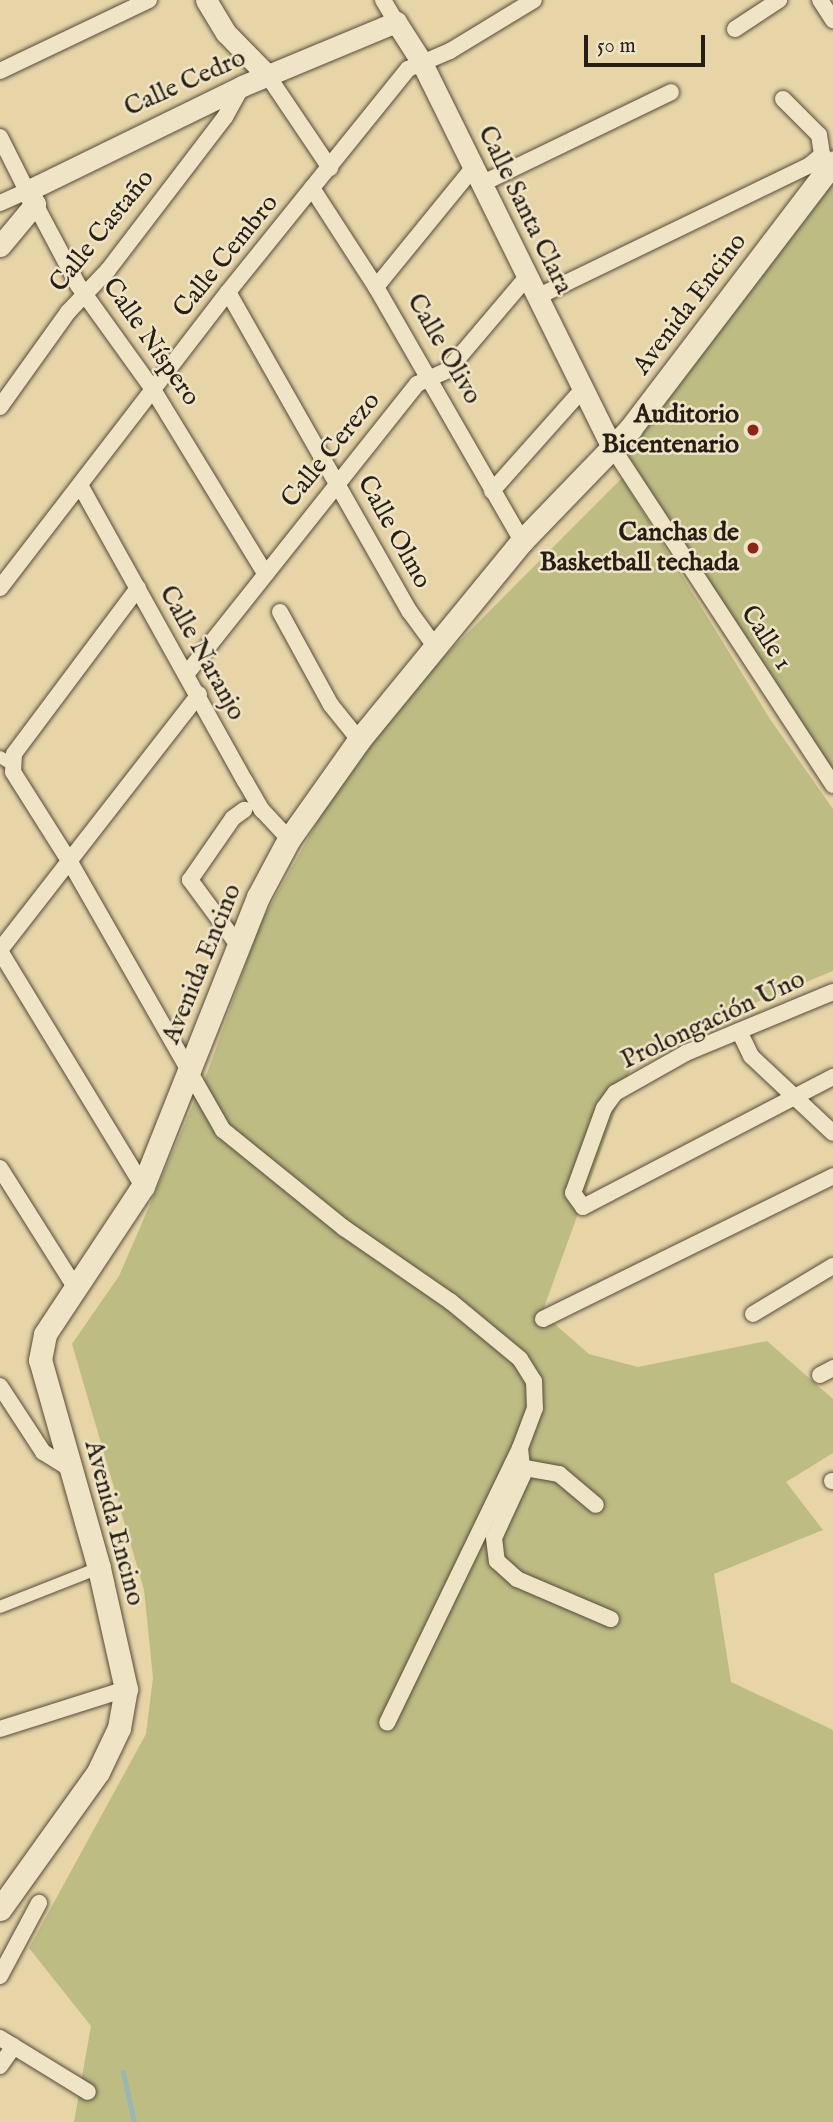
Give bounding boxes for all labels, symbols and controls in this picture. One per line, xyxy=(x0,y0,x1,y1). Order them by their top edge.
scale bar xyxy=(588,21,709,65)
text: 50 m xyxy=(597,33,636,60)
street label: Calle Cedro xyxy=(120,42,250,124)
street label: Calle Santa Clara xyxy=(471,121,579,299)
street label: Calle Castaño xyxy=(43,163,161,299)
street label: Calle Cembro xyxy=(167,188,285,324)
street label: Avenida Encino xyxy=(626,227,754,381)
street label: Calle Níspero xyxy=(95,272,207,412)
street label: Calle Olivo xyxy=(400,288,488,410)
street label: Calle Cerezo xyxy=(275,386,387,514)
place label: Auditorio Bicentenario xyxy=(602,399,739,460)
marker: Auditorio Bicentenario xyxy=(745,422,761,438)
street label: Calle Olmo xyxy=(350,470,438,594)
place label: Canchas de Basketball techada xyxy=(540,517,739,578)
marker: Canchas de Basketball techada xyxy=(745,540,761,556)
street label: Calle Naranjo xyxy=(152,580,252,726)
street label: Calle 1 xyxy=(734,600,798,676)
street label: Avenida Encino xyxy=(156,879,248,1049)
street label: Prolongación Uno xyxy=(616,964,810,1076)
street label: Avenida Encino xyxy=(77,1437,151,1609)

